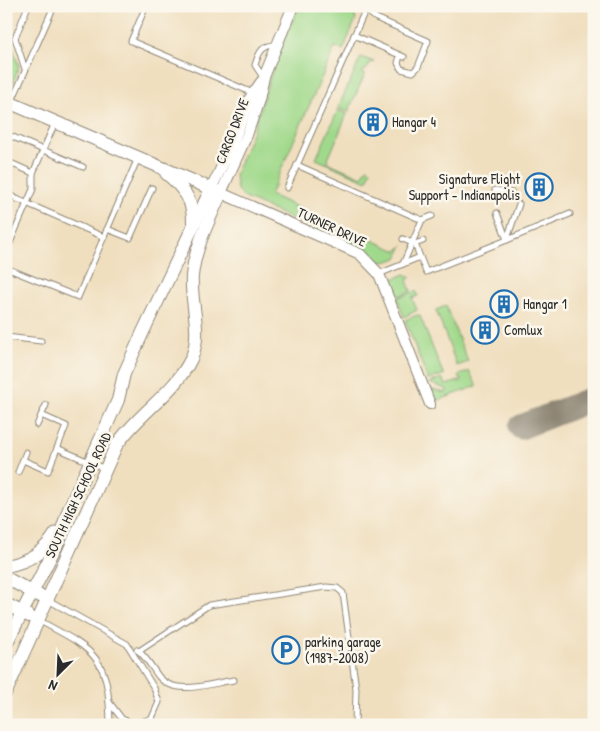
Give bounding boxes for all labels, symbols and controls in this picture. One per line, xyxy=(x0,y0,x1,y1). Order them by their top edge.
street label: CARGO DRIVE xyxy=(210,95,253,166)
building icon: Hangar 4 xyxy=(358,107,388,137)
place label: Hangar 4 xyxy=(392,112,436,132)
place label: Signature Flight Support - Indianapolis xyxy=(409,169,520,205)
building icon: Signature Flight Support - Indianapolis xyxy=(524,172,554,202)
street label: TURNER DRIVE xyxy=(295,202,370,251)
building icon: Hangar 1 xyxy=(489,289,519,319)
place label: Hangar 1 xyxy=(523,294,567,314)
building icon: Comlux xyxy=(470,315,500,345)
place label: Comlux xyxy=(504,320,542,339)
street label: SOUTH HIGH SCHOOL ROAD xyxy=(40,428,115,561)
place label: parking garage (1987-2008) xyxy=(305,632,381,667)
parking icon: parking garage (1987-2008) xyxy=(271,635,301,665)
north arrow xyxy=(32,648,82,698)
text: N xyxy=(45,676,60,697)

